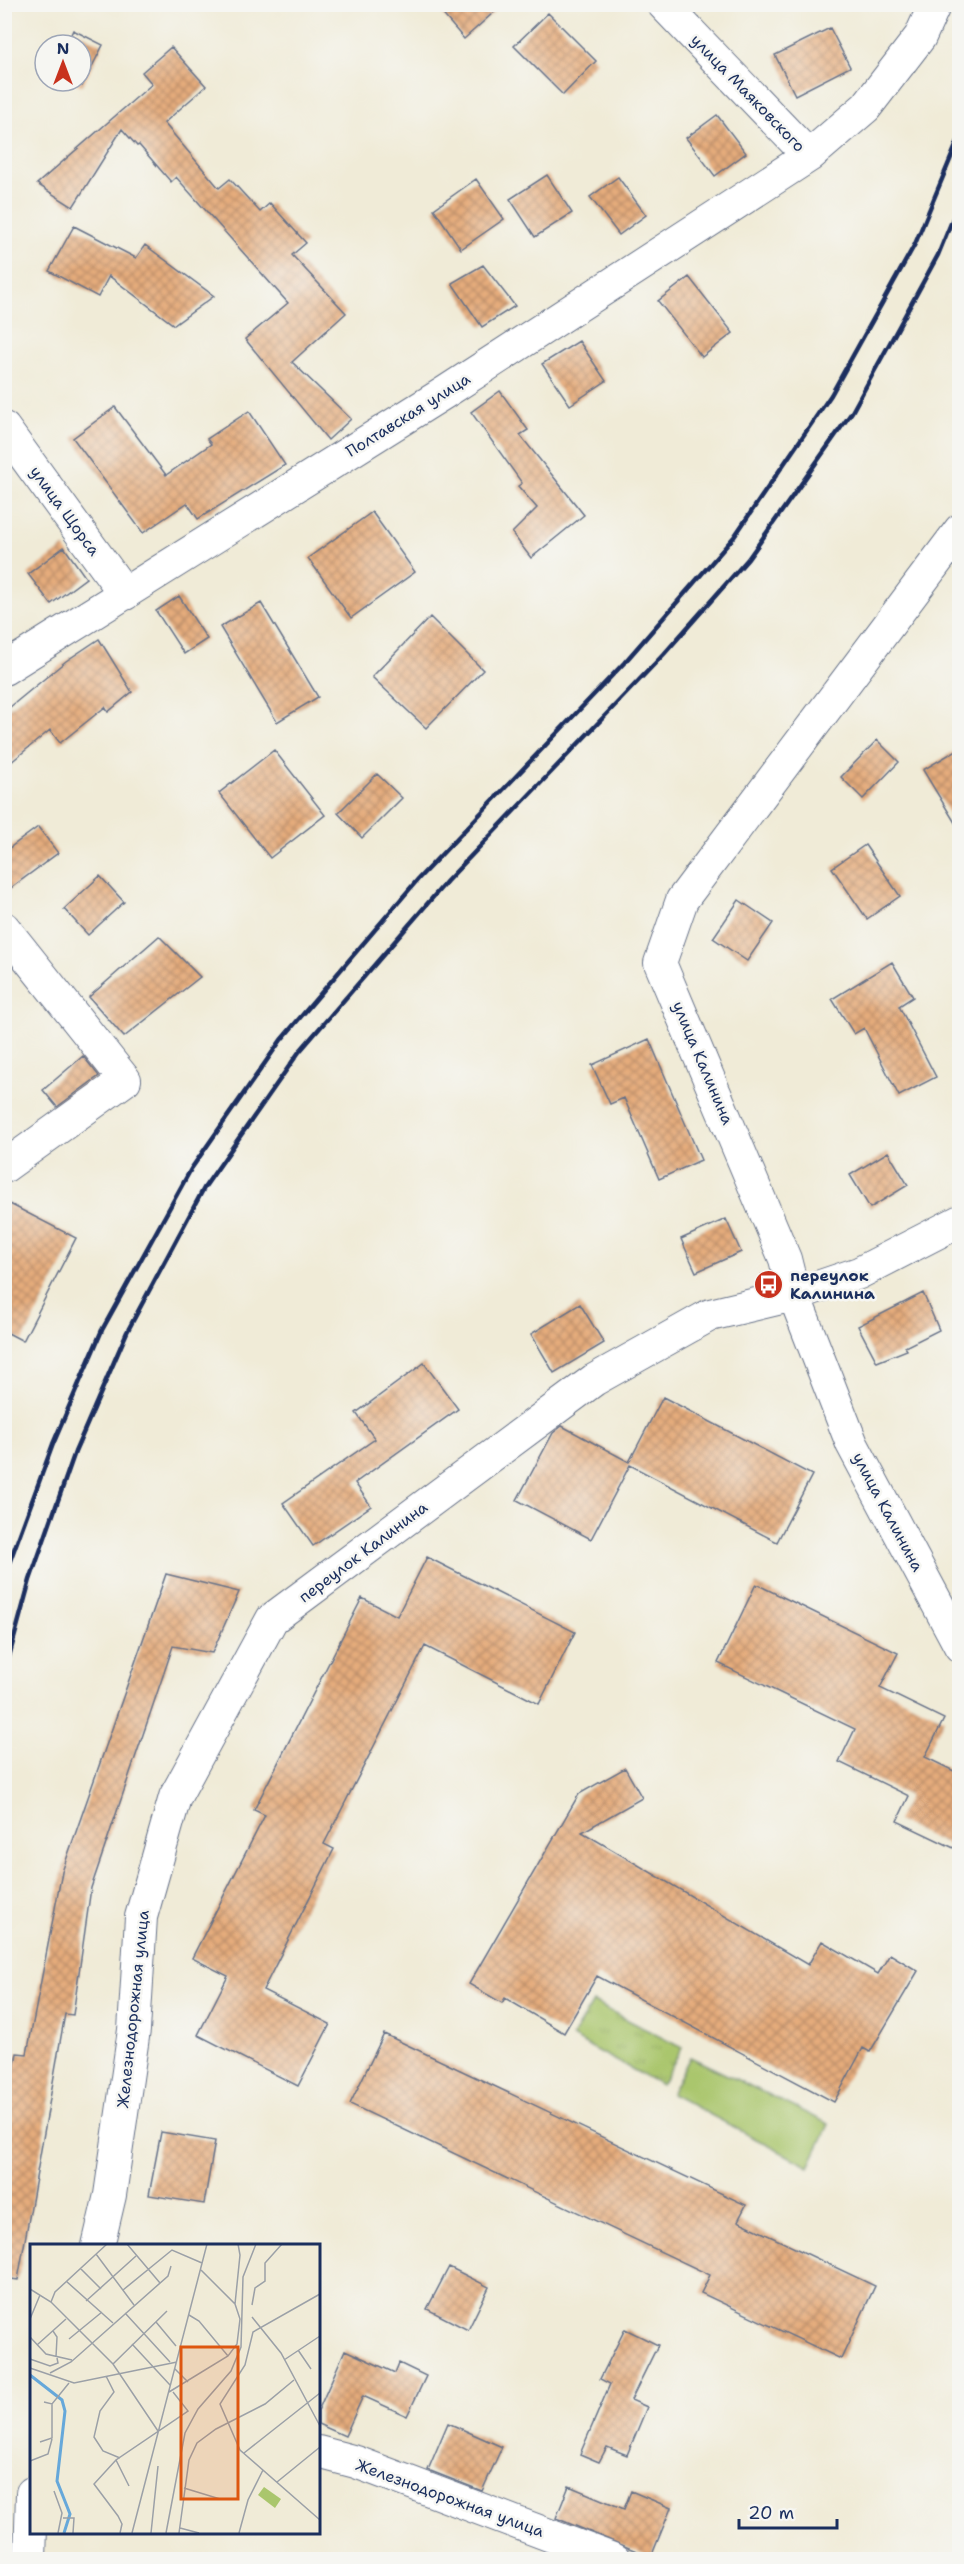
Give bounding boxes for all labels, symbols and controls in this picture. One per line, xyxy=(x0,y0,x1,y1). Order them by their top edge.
street label: улица Маяковского xyxy=(686,30,810,156)
north arrow xyxy=(33,33,93,93)
text: N xyxy=(57,38,69,59)
street label: Полтавская улица xyxy=(342,368,474,462)
street label: улица Щорса xyxy=(25,462,105,560)
street label: улица Калинина xyxy=(668,998,738,1128)
place label: переулок Калинина xyxy=(790,1265,875,1304)
bus stop icon: переулок Калинина xyxy=(753,1268,785,1300)
street label: улица Калинина xyxy=(848,1449,928,1575)
street label: переулок Калинина xyxy=(294,1497,432,1607)
street label: Железнодорожная улица xyxy=(112,1909,154,2109)
inset map xyxy=(30,2244,320,2534)
street label: Железнодорожная улица xyxy=(353,2454,547,2542)
scale bar xyxy=(739,2492,836,2530)
text: 20 m xyxy=(748,2501,794,2525)

